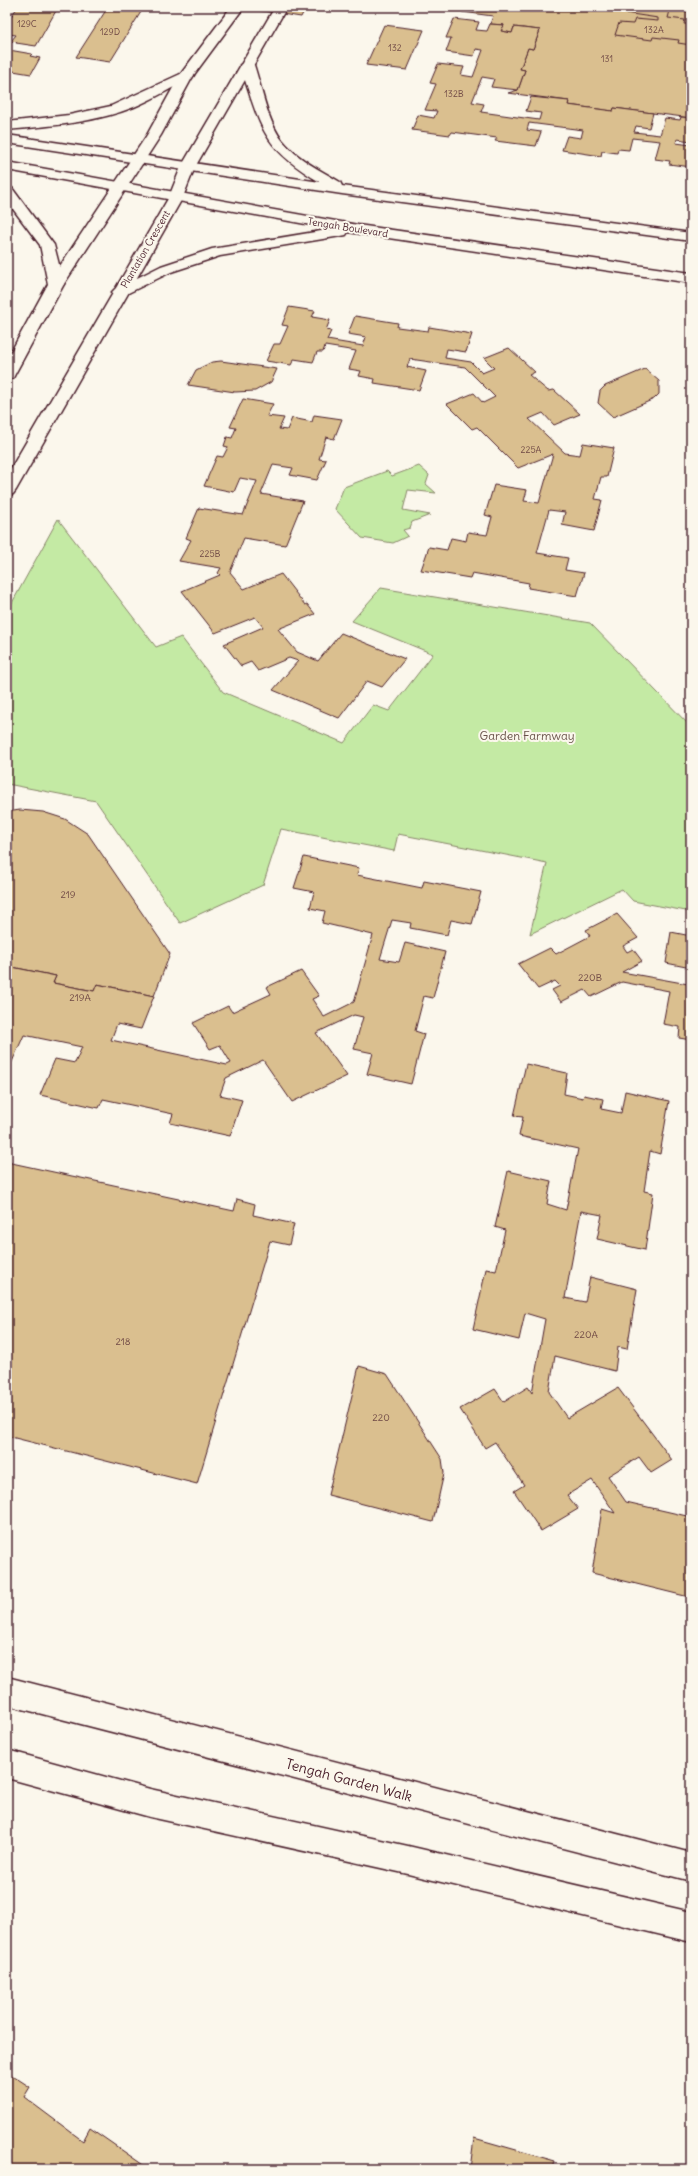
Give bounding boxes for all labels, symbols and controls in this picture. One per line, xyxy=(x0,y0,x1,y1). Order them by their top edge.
house number: 129C xyxy=(17,18,37,29)
house number: 132A xyxy=(644,24,664,35)
house number: 129D xyxy=(100,26,120,37)
house number: 132 xyxy=(388,42,402,53)
house number: 131 xyxy=(601,53,613,64)
house number: 132B xyxy=(444,88,464,99)
street label: Plantation Crescent xyxy=(118,207,173,290)
street label: Tengah Boulevard xyxy=(307,215,389,240)
house number: 225A xyxy=(521,444,542,455)
house number: 225B xyxy=(200,548,221,559)
park label: Garden Farmway xyxy=(479,728,575,743)
house number: 219 xyxy=(60,888,76,901)
house number: 220B xyxy=(578,971,602,984)
house number: 219A xyxy=(69,991,91,1004)
house number: 220A xyxy=(574,1328,599,1341)
house number: 218 xyxy=(115,1335,131,1348)
house number: 220 xyxy=(372,1411,390,1424)
street label: Tengah Garden Walk xyxy=(284,1754,414,1806)

